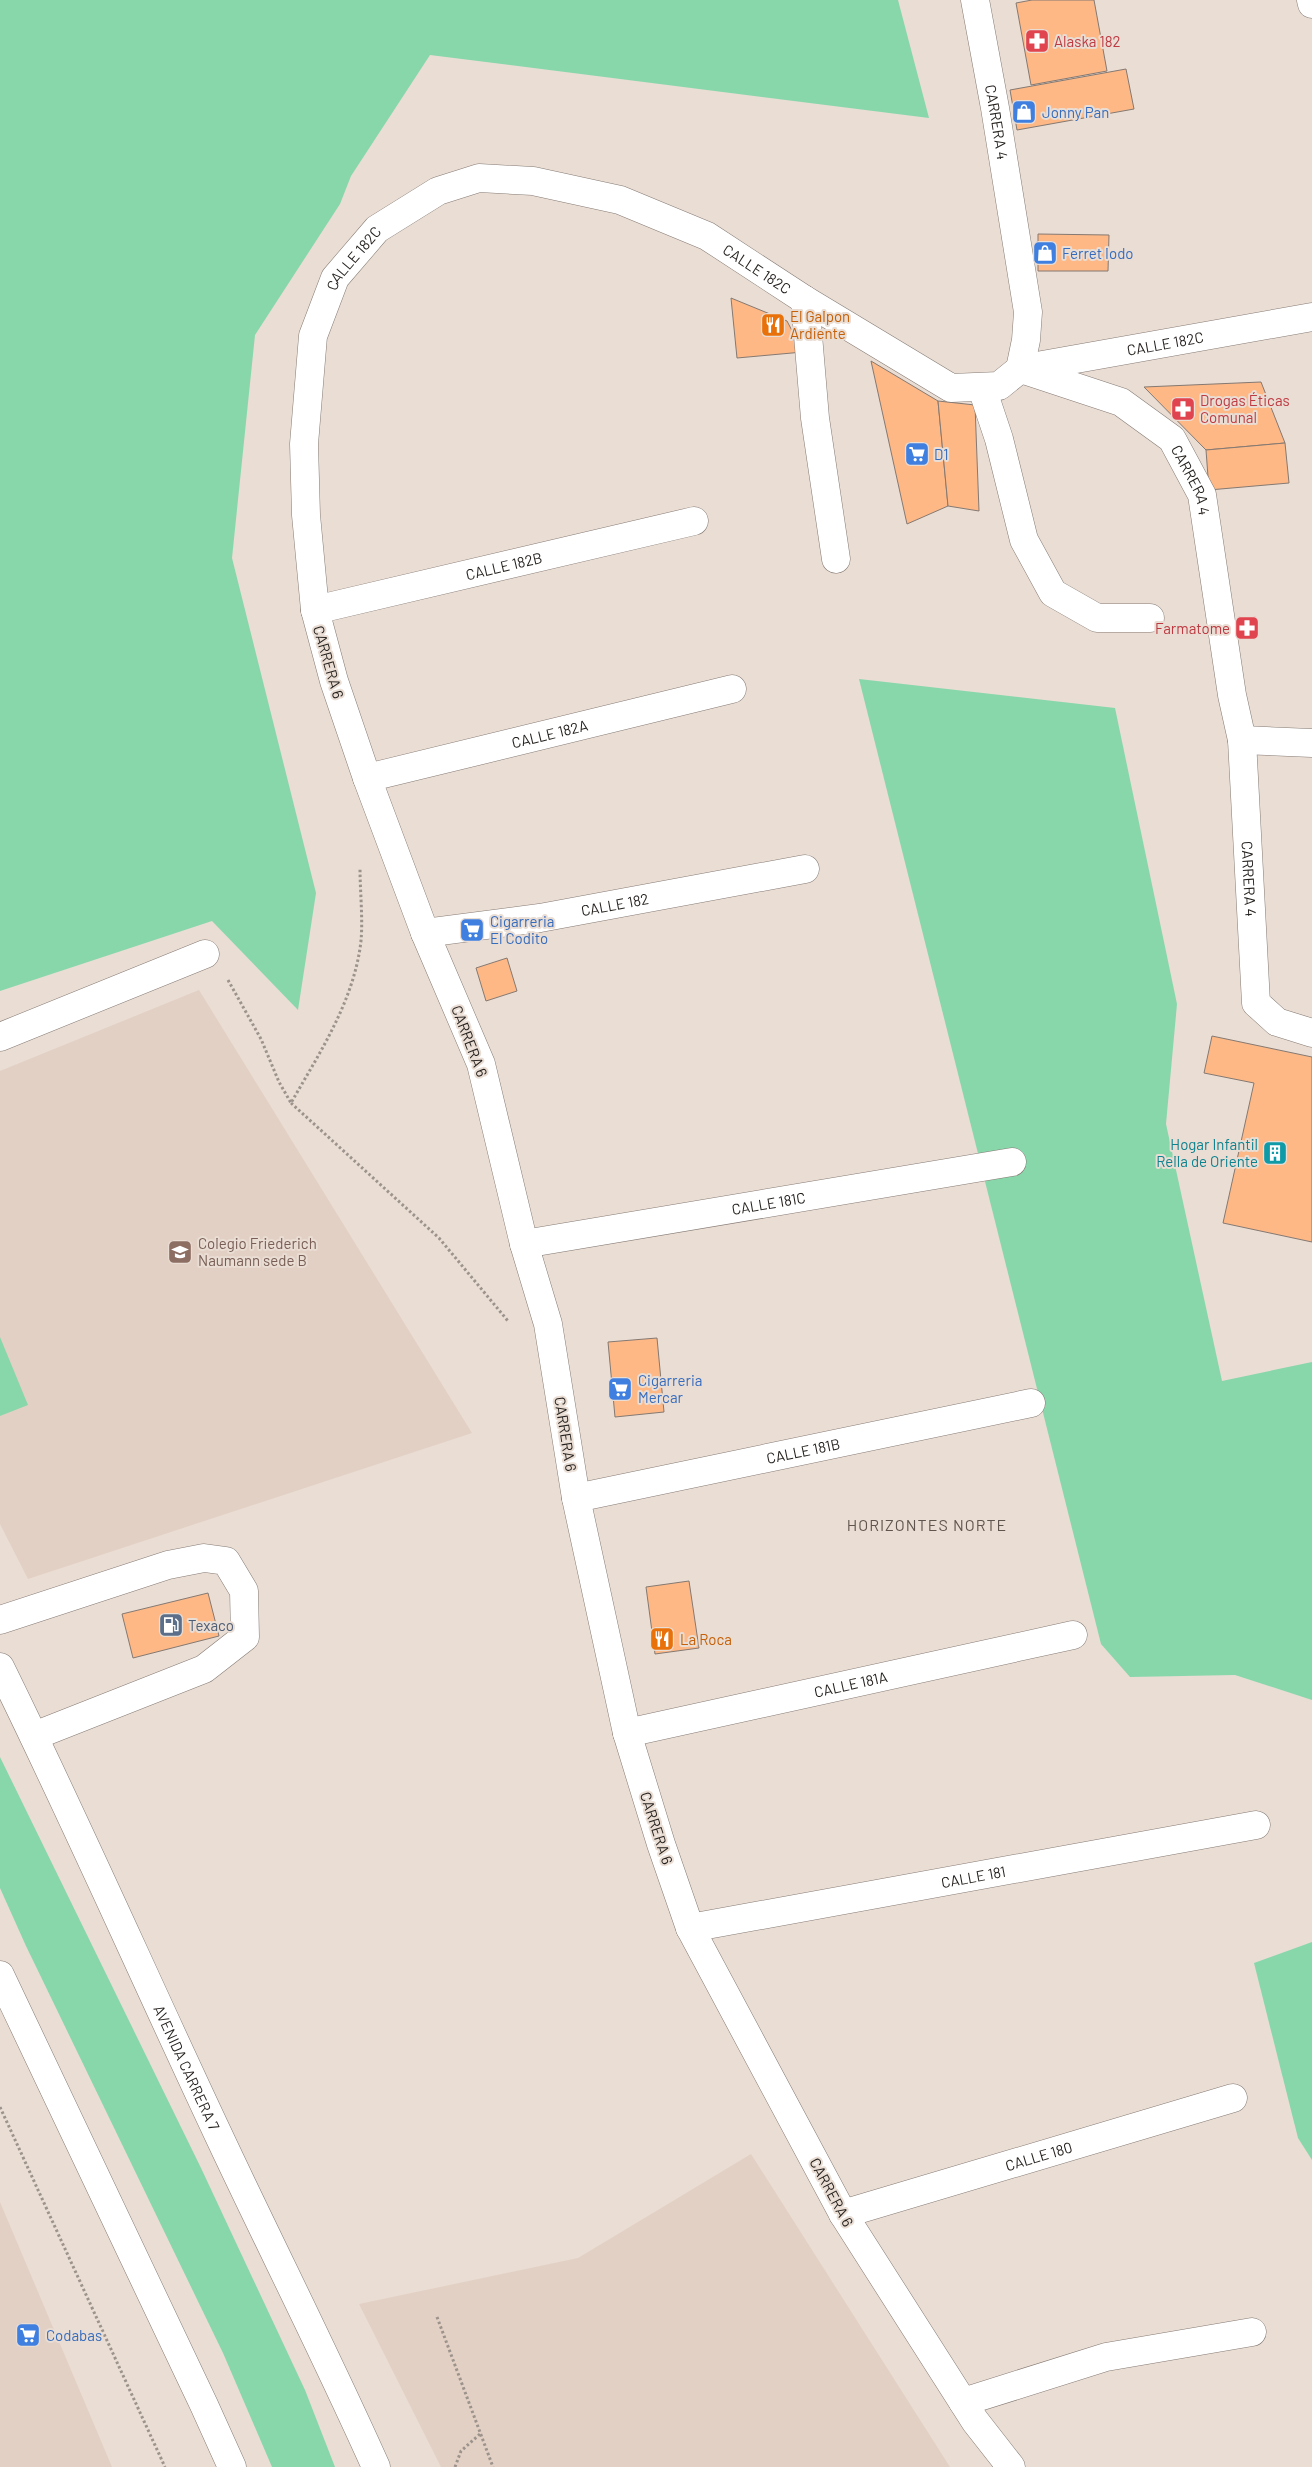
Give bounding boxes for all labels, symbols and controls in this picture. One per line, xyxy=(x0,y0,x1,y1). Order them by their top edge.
pharmacy icon: Alaska 182 xyxy=(1024,28,1050,54)
place label: Alaska 182 xyxy=(1054,32,1121,50)
street label: CARRERA 4 xyxy=(982,83,1012,161)
shop icon: Jonny Pan xyxy=(1011,99,1037,125)
place label: Jonny Pan xyxy=(1042,103,1109,121)
street label: CALLE 182C xyxy=(322,222,384,293)
street label: CALLE 182C xyxy=(720,240,795,298)
shop icon: Ferret Iodo xyxy=(1032,240,1058,266)
place label: Ferret Iodo xyxy=(1062,244,1134,262)
place label: El Galpon Ardiente xyxy=(790,307,850,342)
restaurant icon: El Galpon Ardiente xyxy=(760,312,786,338)
street label: CALLE 182C xyxy=(1125,327,1205,359)
place label: Drogas Éticas Comunal xyxy=(1200,391,1290,426)
pharmacy icon: Drogas Éticas Comunal xyxy=(1170,396,1196,422)
supermarket icon: D1 xyxy=(904,441,930,467)
street label: CARRERA 4 xyxy=(1168,442,1214,516)
place label: D1 xyxy=(934,445,949,463)
street label: CALLE 182B xyxy=(464,548,544,583)
pharmacy icon: Farmatome xyxy=(1234,615,1260,641)
place label: Farmatome xyxy=(1155,619,1230,637)
street label: CARRERA 6 xyxy=(310,623,348,701)
street label: CALLE 182A xyxy=(510,716,589,751)
street label: CARRERA 4 xyxy=(1238,840,1260,917)
street label: CALLE 182 xyxy=(579,889,650,919)
place label: Cigarreria El Codito xyxy=(490,912,554,947)
supermarket icon: Cigarreria El Codito xyxy=(459,917,485,943)
street label: CARRERA 6 xyxy=(448,1003,492,1079)
place label: Hogar Infantil Rella de Oriente xyxy=(1156,1135,1258,1170)
building icon: Hogar Infantil Rella de Oriente xyxy=(1262,1140,1288,1166)
street label: CALLE 181C xyxy=(730,1188,807,1218)
place label: Colegio Friederich Naumann sede B xyxy=(198,1234,317,1269)
school or university icon: Colegio Friederich Naumann sede B xyxy=(167,1239,193,1265)
place label: Cigarreria Mercar xyxy=(638,1371,702,1406)
supermarket icon: Cigarreria Mercar xyxy=(607,1376,633,1402)
street label: CARRERA 6 xyxy=(551,1395,581,1473)
street label: CALLE 181B xyxy=(765,1434,842,1467)
district label: HORIZONTES NORTE xyxy=(847,1515,1007,1534)
fuel station icon: Texaco xyxy=(158,1612,184,1638)
place label: Texaco xyxy=(188,1616,234,1634)
restaurant icon: La Roca xyxy=(649,1626,675,1652)
place label: La Roca xyxy=(680,1630,732,1648)
street label: CALLE 181A xyxy=(812,1667,889,1701)
street label: CARRERA 6 xyxy=(637,1789,677,1867)
street label: CALLE 181 xyxy=(940,1862,1007,1891)
street label: AVENIDA CARRERA 7 xyxy=(150,2002,224,2133)
street label: CALLE 180 xyxy=(1003,2137,1074,2174)
street label: CARRERA 6 xyxy=(806,2155,858,2229)
supermarket icon: Codabas xyxy=(15,2322,41,2348)
place label: Codabas xyxy=(46,2326,102,2344)

